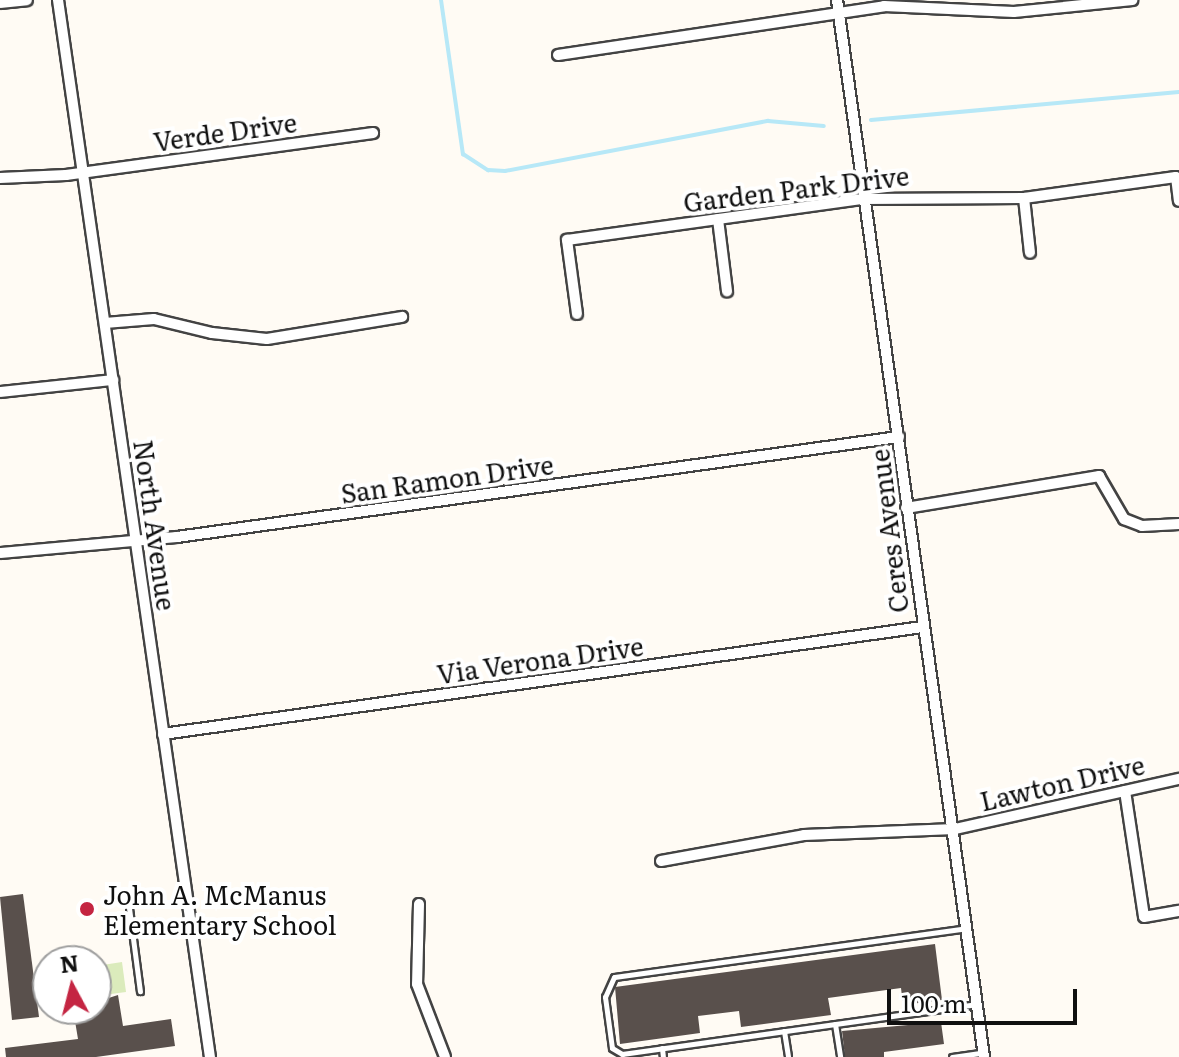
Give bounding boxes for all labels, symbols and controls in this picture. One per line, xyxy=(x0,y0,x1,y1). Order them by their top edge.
street label: Verde Drive xyxy=(151,105,299,157)
street label: Garden Park Drive xyxy=(681,159,911,217)
street label: North Avenue xyxy=(129,438,183,612)
street label: Ceres Avenue xyxy=(862,447,914,615)
street label: San Ramon Drive xyxy=(339,448,555,508)
street label: Via Verona Drive xyxy=(435,629,645,689)
street label: Lawton Drive xyxy=(977,748,1147,816)
place label: John A. McManus Elementary School xyxy=(103,878,337,940)
marker: John A. McManus Elementary School xyxy=(78,900,96,918)
north arrow xyxy=(32,945,112,1025)
text: N xyxy=(58,945,80,980)
scale bar xyxy=(891,973,1081,1023)
text: 100 m xyxy=(901,985,967,1020)

